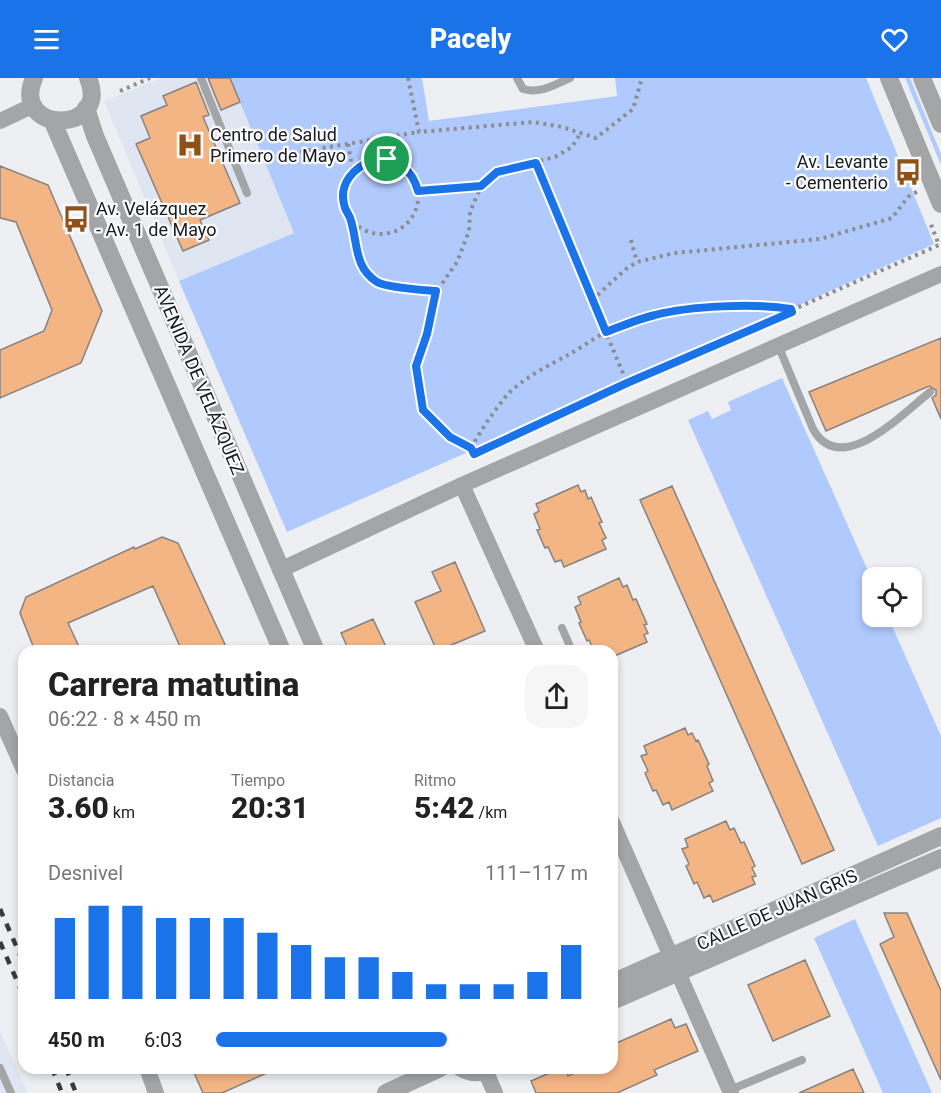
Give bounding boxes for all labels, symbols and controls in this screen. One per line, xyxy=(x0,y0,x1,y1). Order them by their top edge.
icon: menu xyxy=(30,23,63,56)
text: Pacely xyxy=(430,23,511,55)
icon: heart xyxy=(878,23,911,56)
place label: Centro de Salud Primero de Mayo xyxy=(210,124,346,166)
hospital icon: Centro de Salud Primero de Mayo xyxy=(175,130,205,160)
pin xyxy=(361,133,412,184)
icon: arrive xyxy=(370,142,403,175)
place label: Av. Levante - Cementerio xyxy=(786,151,888,193)
bus stop icon: Av. Levante - Cementerio xyxy=(893,157,923,187)
place label: Av. Velázquez - Av. 1 de Mayo xyxy=(96,198,217,240)
bus stop icon: Av. Velázquez - Av. 1 de Mayo xyxy=(61,204,91,234)
street label: AVENIDA DE VELÁZQUEZ xyxy=(150,282,249,478)
map controls xyxy=(862,567,922,627)
button: locate xyxy=(862,567,922,627)
text: Carrera matutina xyxy=(48,665,299,704)
button: share xyxy=(525,665,588,728)
text: 06:22 · 8 × 450 m xyxy=(48,707,201,731)
text: Distancia xyxy=(48,771,114,790)
text: Tiempo xyxy=(231,771,285,790)
text: Ritmo xyxy=(414,771,456,790)
text: 3.60 xyxy=(48,790,109,825)
text: 20:31 xyxy=(231,790,309,825)
text: 5:42 xyxy=(414,790,475,825)
text: km xyxy=(109,803,135,822)
text: /km xyxy=(475,803,507,822)
text: Desnivel xyxy=(48,861,123,885)
text: 111–117 m xyxy=(485,861,588,885)
street label: CALLE DE JUAN GRIS xyxy=(693,865,861,954)
text: 450 m xyxy=(48,1028,105,1052)
text: 6:03 xyxy=(144,1028,183,1052)

